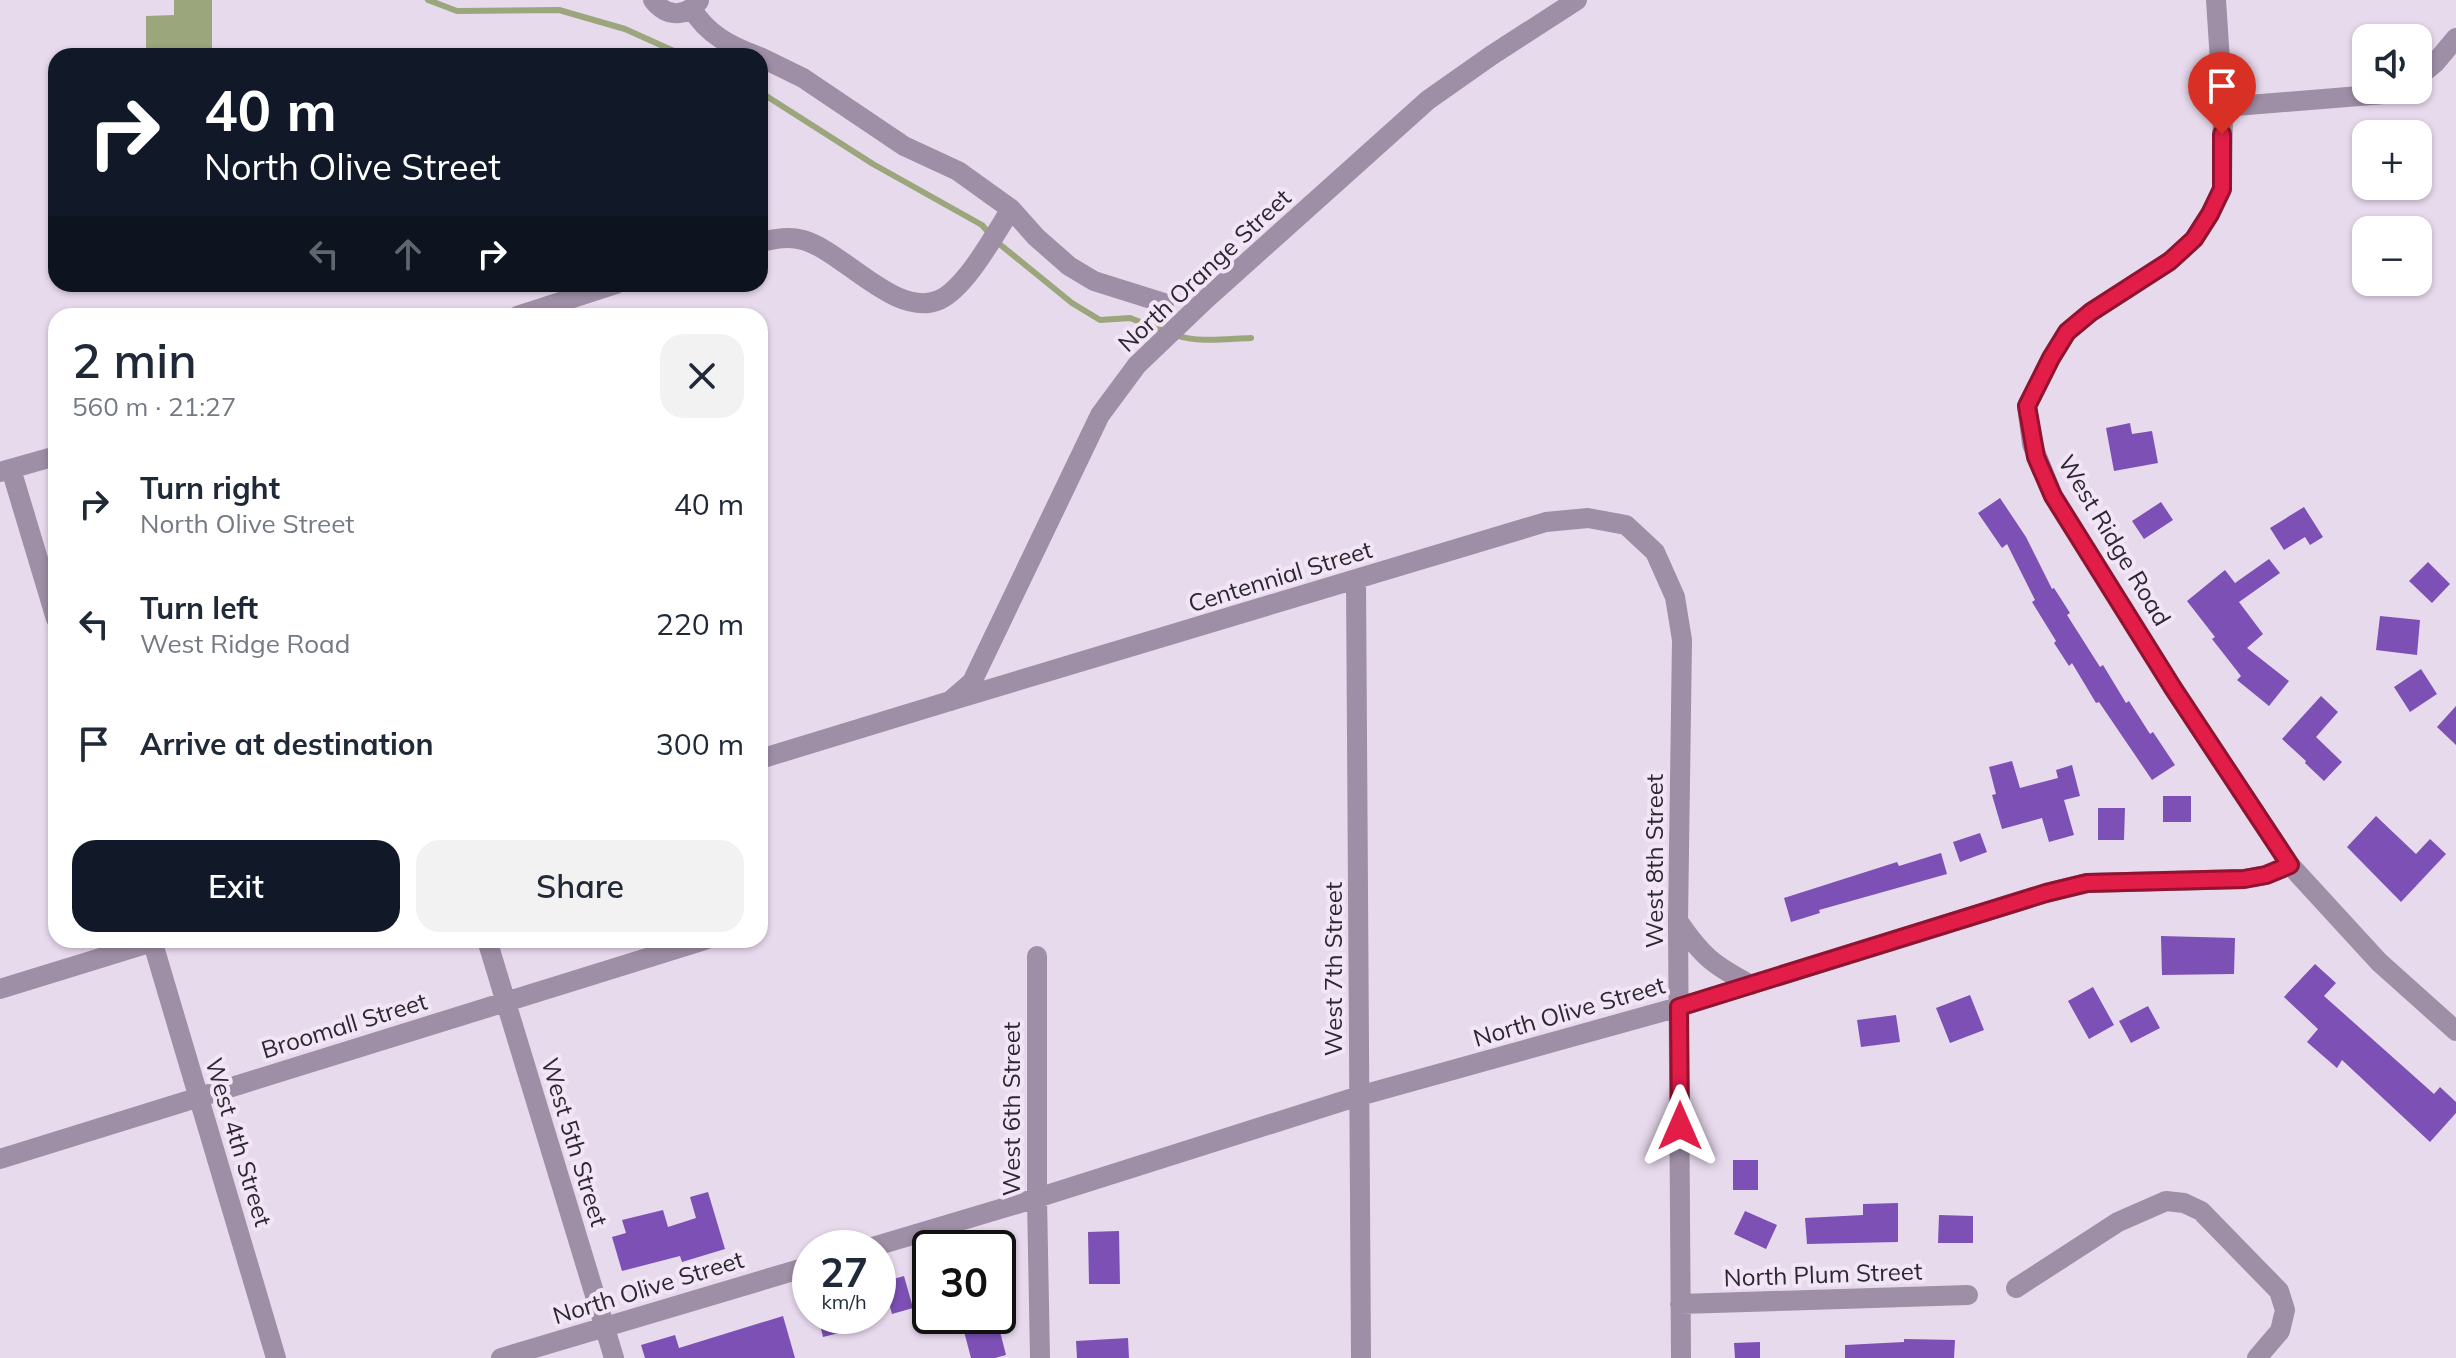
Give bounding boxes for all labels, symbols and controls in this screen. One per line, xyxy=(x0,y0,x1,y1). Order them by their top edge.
map controls xyxy=(2352,24,2432,296)
button: sound xyxy=(2352,24,2432,104)
pin xyxy=(2188,52,2256,134)
icon: arrive xyxy=(2200,64,2244,108)
text: 40 m xyxy=(204,75,337,145)
icon: right xyxy=(72,80,176,184)
button: + xyxy=(2352,120,2432,200)
text: North Olive Street xyxy=(204,144,501,189)
street label: North Orange Street xyxy=(1111,182,1297,358)
button: − xyxy=(2352,216,2432,296)
icon: left xyxy=(302,232,346,276)
icon: ahead xyxy=(386,232,430,276)
icon: right xyxy=(470,232,514,276)
text: 2 min xyxy=(72,330,197,390)
button: close xyxy=(660,334,744,418)
text: 560 m · 21:27 xyxy=(72,390,236,423)
street label: West Ridge Road xyxy=(2052,449,2178,631)
text: Turn right xyxy=(140,469,280,507)
icon: right xyxy=(72,482,116,526)
text: 40 m xyxy=(674,485,744,523)
text: North Olive Street xyxy=(140,507,354,540)
street label: Centennial Street xyxy=(1184,534,1376,618)
text: Turn left xyxy=(140,589,258,627)
icon: left xyxy=(72,602,116,646)
text: 220 m xyxy=(656,605,744,643)
text: West Ridge Road xyxy=(140,627,350,660)
icon: arrive xyxy=(72,722,116,766)
text: Arrive at destination xyxy=(140,725,434,763)
text: 300 m xyxy=(656,725,744,763)
street label: West 8th Street xyxy=(1639,774,1669,948)
button: Exit xyxy=(72,840,400,932)
button: Share xyxy=(416,840,744,932)
street label: West 7th Street xyxy=(1318,882,1348,1056)
street label: North Olive Street xyxy=(1470,969,1668,1053)
street label: Broomall Street xyxy=(257,986,431,1064)
street label: West 6th Street xyxy=(996,1022,1026,1196)
street label: West 4th Street xyxy=(199,1054,279,1230)
street label: West 5th Street xyxy=(535,1054,615,1230)
position arrow xyxy=(1638,1084,1722,1168)
speed limit sign: 30 xyxy=(912,1230,1016,1334)
street label: North Olive Street xyxy=(549,1244,747,1330)
text: 27 xyxy=(820,1247,868,1297)
street label: North Plum Street xyxy=(1723,1256,1923,1292)
text: km/h xyxy=(821,1289,867,1314)

